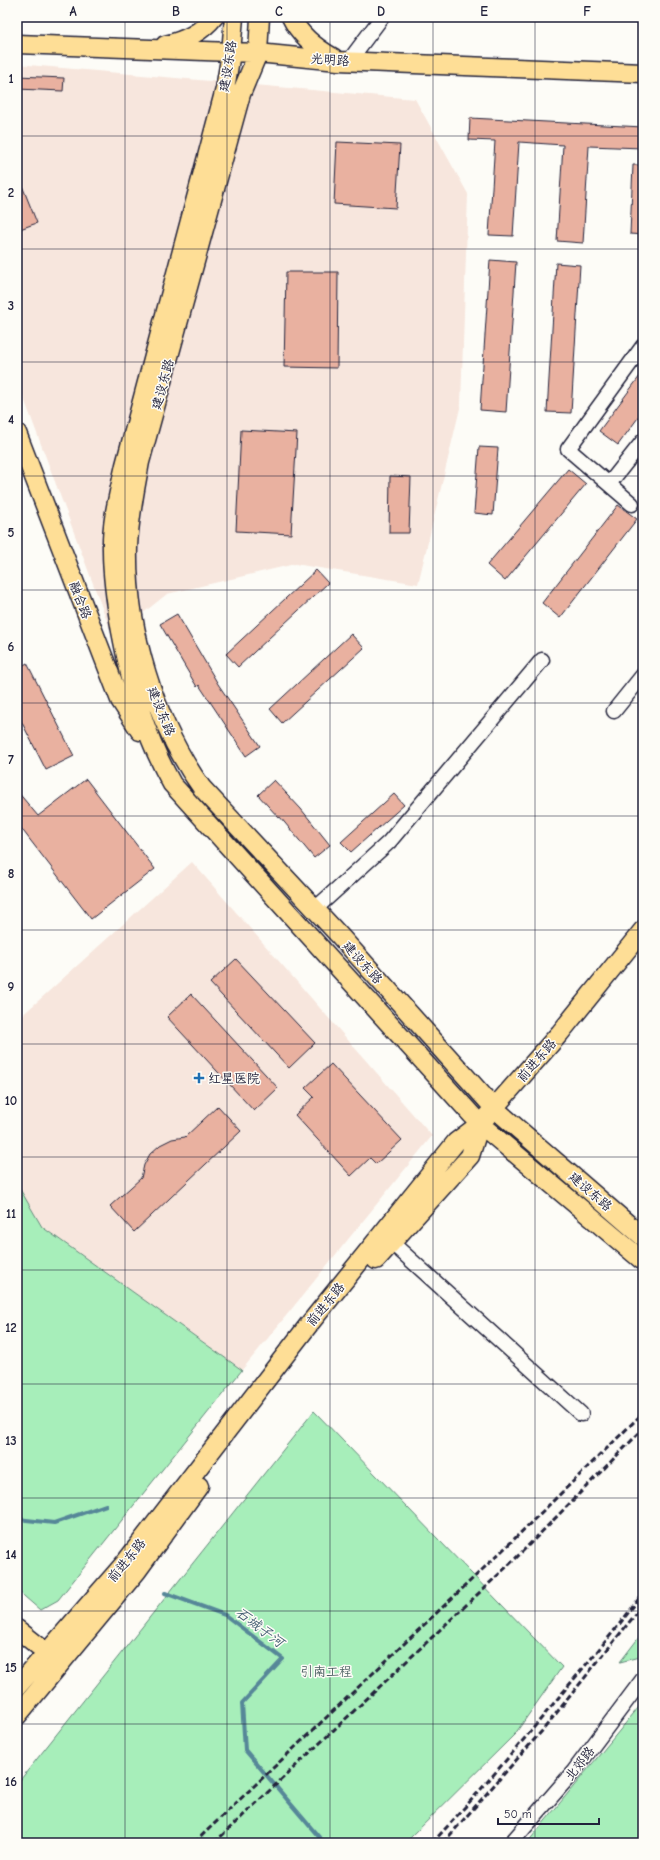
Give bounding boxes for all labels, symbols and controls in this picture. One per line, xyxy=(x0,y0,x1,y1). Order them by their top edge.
text: A xyxy=(69,4,77,19)
text: B xyxy=(172,4,180,19)
text: C xyxy=(275,4,283,19)
text: D xyxy=(377,4,385,19)
text: E xyxy=(480,4,488,19)
text: F xyxy=(583,4,591,19)
street label: 建设东路 xyxy=(216,39,239,93)
street label: 光明路 xyxy=(310,51,350,68)
text: 1 xyxy=(8,71,14,86)
text: 2 xyxy=(8,185,14,200)
text: 3 xyxy=(8,298,14,313)
street label: 建设东路 xyxy=(149,357,176,411)
text: 4 xyxy=(8,412,14,427)
text: 5 xyxy=(8,525,15,540)
street label: 融合路 xyxy=(67,579,95,621)
text: 6 xyxy=(8,639,15,654)
street label: 建设东路 xyxy=(145,684,178,738)
text: 7 xyxy=(8,752,14,767)
text: 8 xyxy=(8,866,14,881)
street label: 建设东路 xyxy=(340,938,386,987)
text: 9 xyxy=(8,979,15,994)
street label: 前进东路 xyxy=(514,1036,559,1085)
place label: 红星医院 xyxy=(208,1071,260,1086)
marker: 红星医院 xyxy=(193,1072,205,1084)
text: 10 xyxy=(5,1093,17,1108)
street label: 建设东路 xyxy=(566,1169,615,1214)
text: 11 xyxy=(6,1206,16,1221)
street label: 前进东路 xyxy=(303,1279,348,1329)
text: 12 xyxy=(5,1320,17,1335)
text: 13 xyxy=(5,1433,17,1448)
street label: 前进东路 xyxy=(104,1535,149,1585)
text: 14 xyxy=(5,1547,17,1562)
water label: 石城子河 xyxy=(232,1604,289,1652)
text: 15 xyxy=(5,1660,17,1675)
park label: 引南工程 xyxy=(300,1664,352,1679)
street label: 北郊路 xyxy=(561,1743,597,1783)
text: 16 xyxy=(5,1774,17,1789)
scale bar xyxy=(498,1800,599,1826)
text: 50 m xyxy=(504,1807,532,1821)

